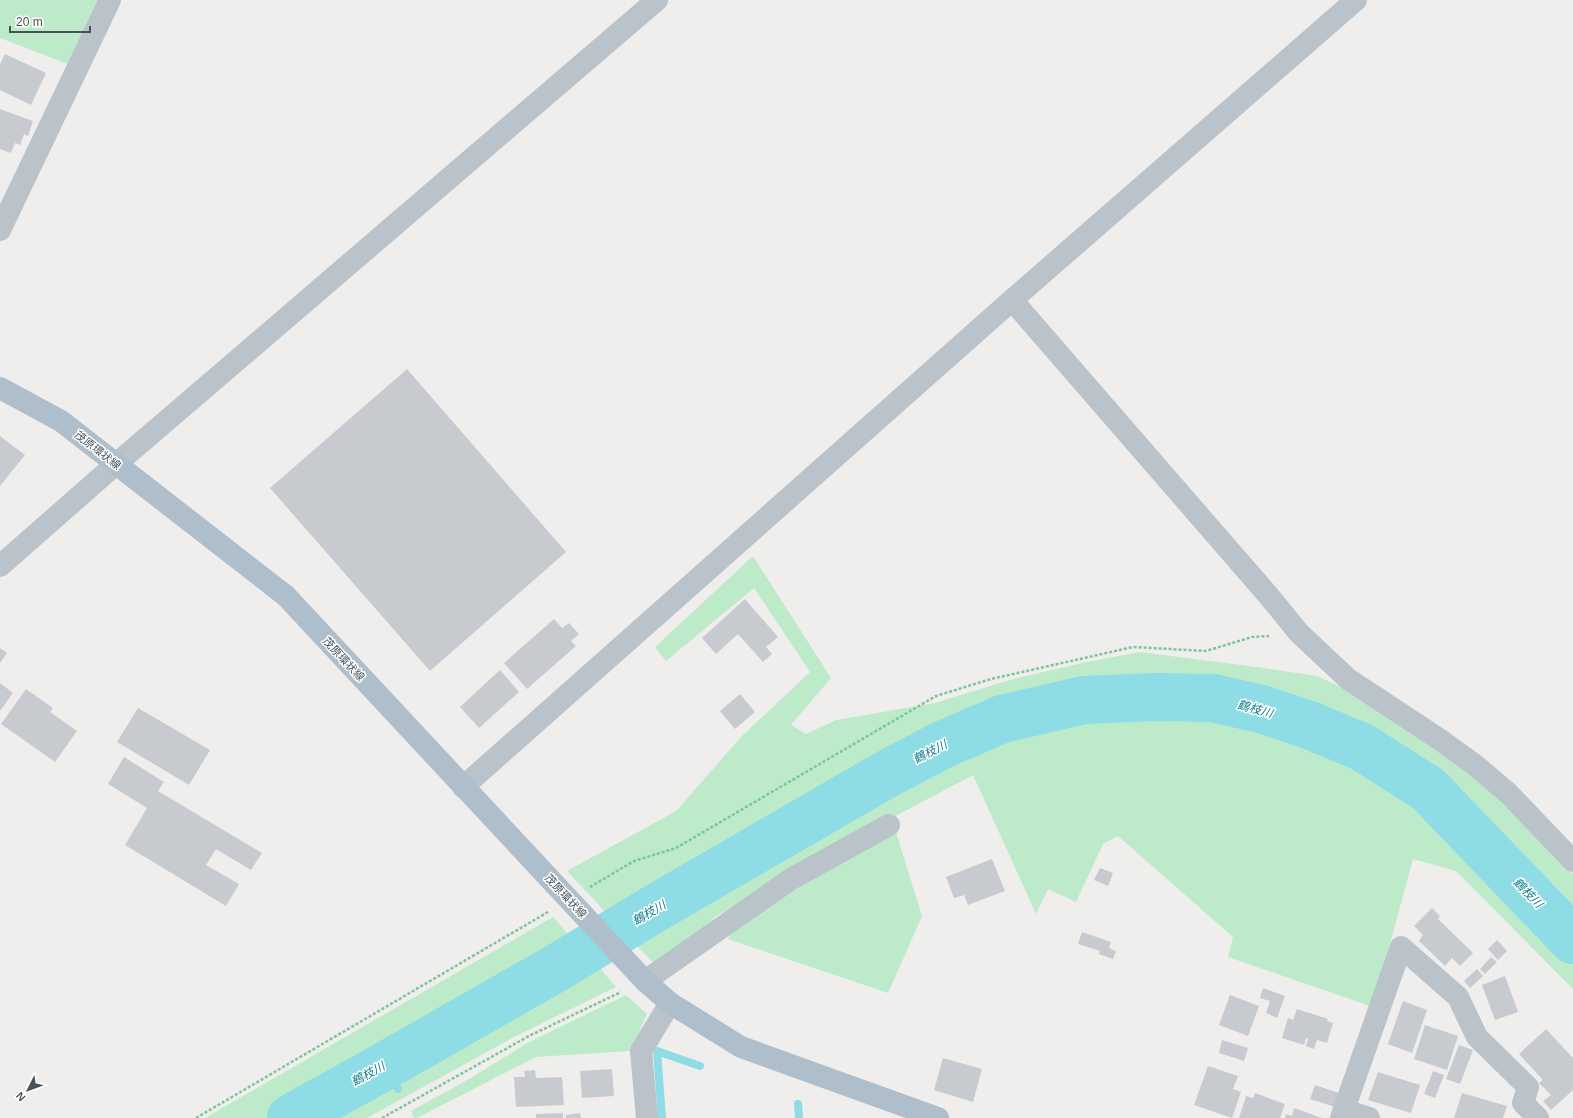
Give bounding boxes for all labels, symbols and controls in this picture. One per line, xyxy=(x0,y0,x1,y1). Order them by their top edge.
scale bar xyxy=(10,8,90,34)
text: 20 m xyxy=(16,15,43,29)
street label: 茂原環状線 xyxy=(73,428,123,472)
street label: 茂原環状線 xyxy=(321,635,367,683)
water label: 鶴枝川 xyxy=(1236,697,1276,721)
water label: 鶴枝川 xyxy=(911,737,951,766)
street label: 茂原環状線 xyxy=(543,872,589,920)
water label: 鶴枝川 xyxy=(1510,875,1547,912)
water label: 鶴枝川 xyxy=(630,897,670,928)
water label: 鶴枝川 xyxy=(349,1058,389,1089)
north arrow xyxy=(8,1070,48,1110)
text: N xyxy=(13,1090,28,1104)

